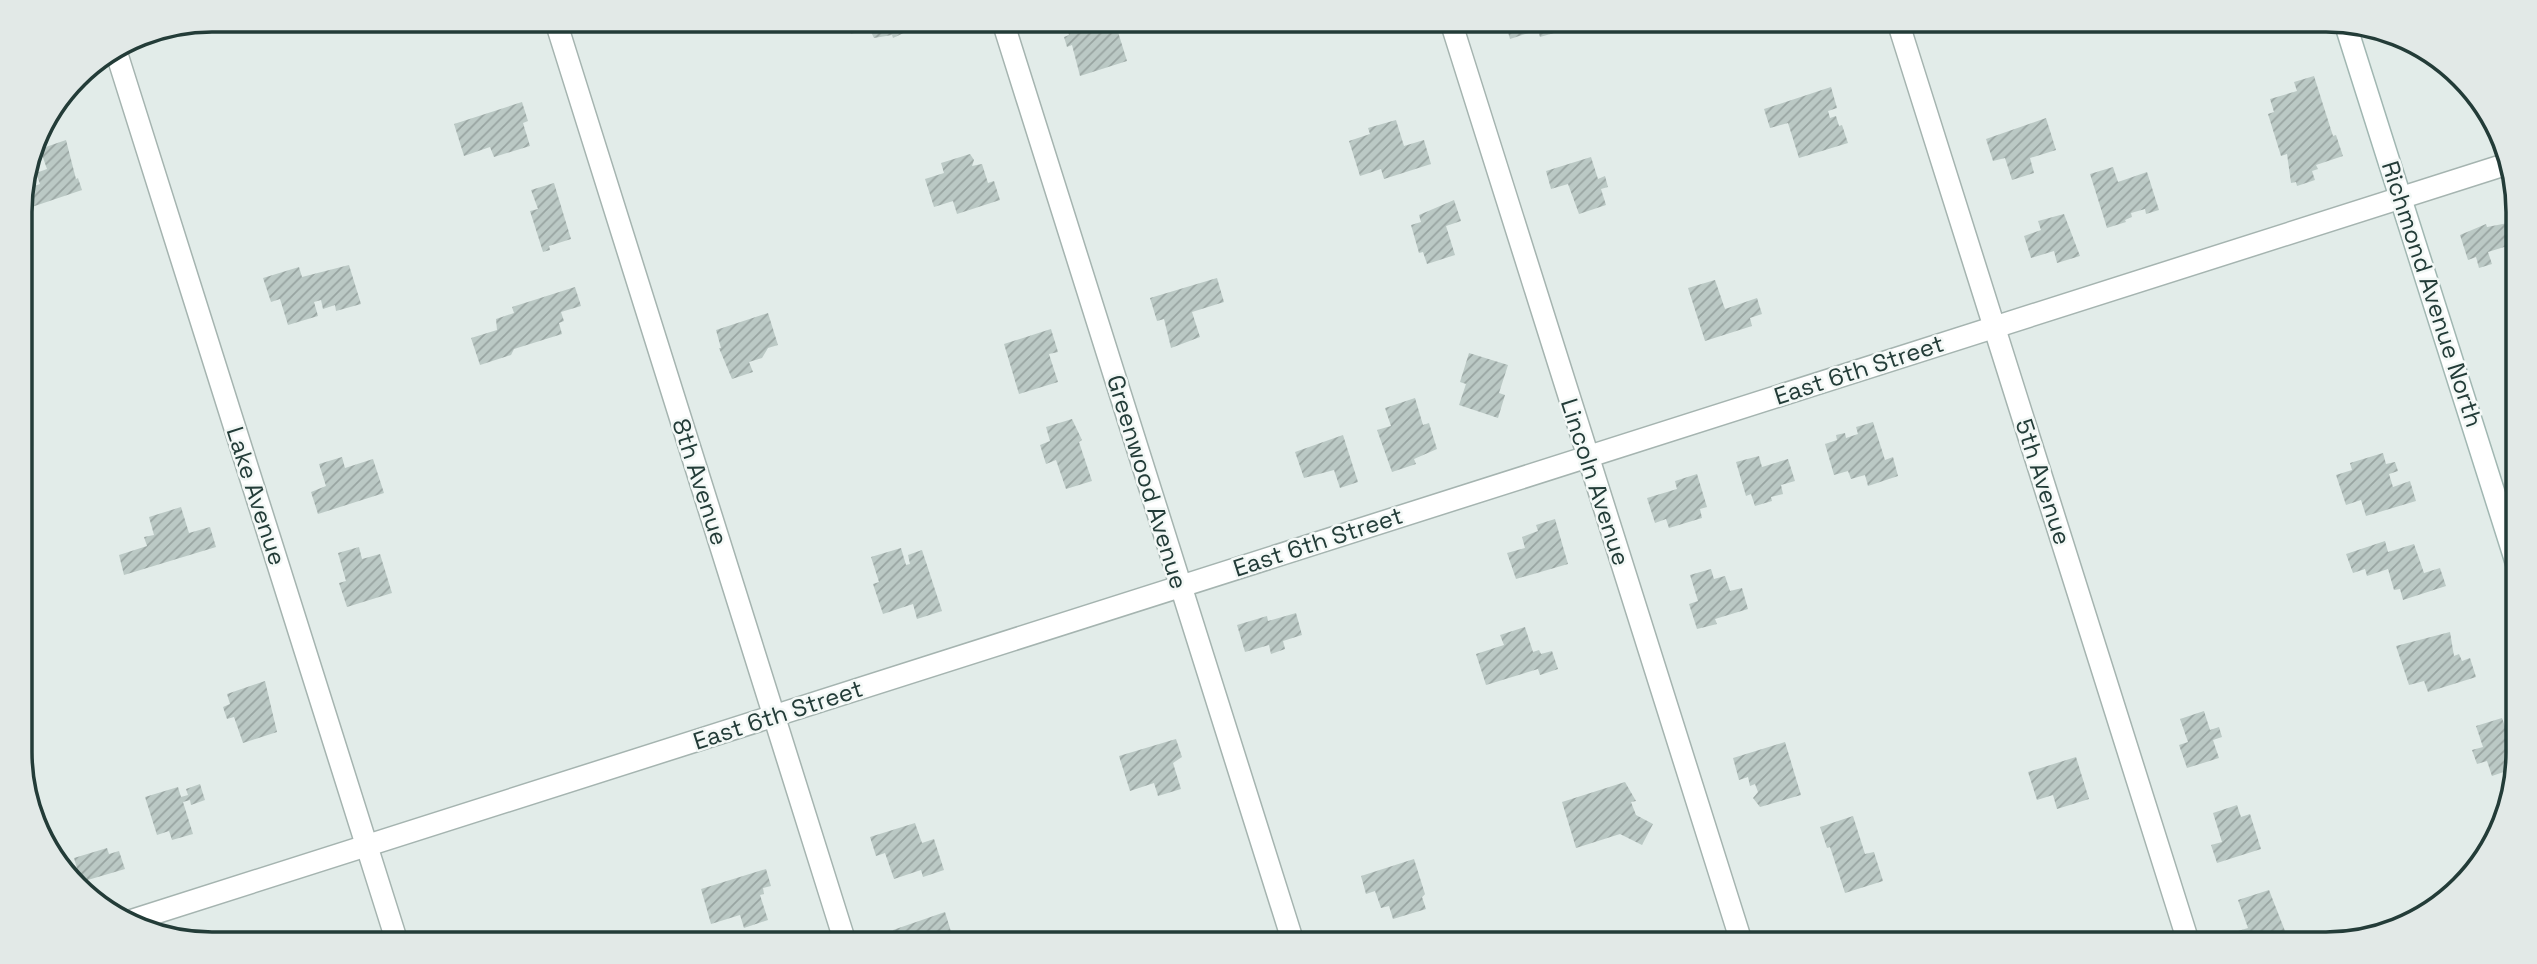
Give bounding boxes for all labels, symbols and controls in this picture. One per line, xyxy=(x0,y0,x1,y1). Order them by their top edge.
street label: Richmond Avenue North xyxy=(2375,157,2490,431)
street label: East 6th Street xyxy=(1770,327,1948,412)
street label: Greenwood Avenue xyxy=(1100,371,1195,593)
street label: Lincoln Avenue xyxy=(1554,394,1637,569)
street label: 8th Avenue xyxy=(665,415,736,549)
street label: 5th Avenue xyxy=(2009,415,2078,549)
street label: Lake Avenue xyxy=(219,423,293,569)
street label: East 6th Street xyxy=(1229,499,1407,584)
street label: East 6th Street xyxy=(689,672,867,757)

